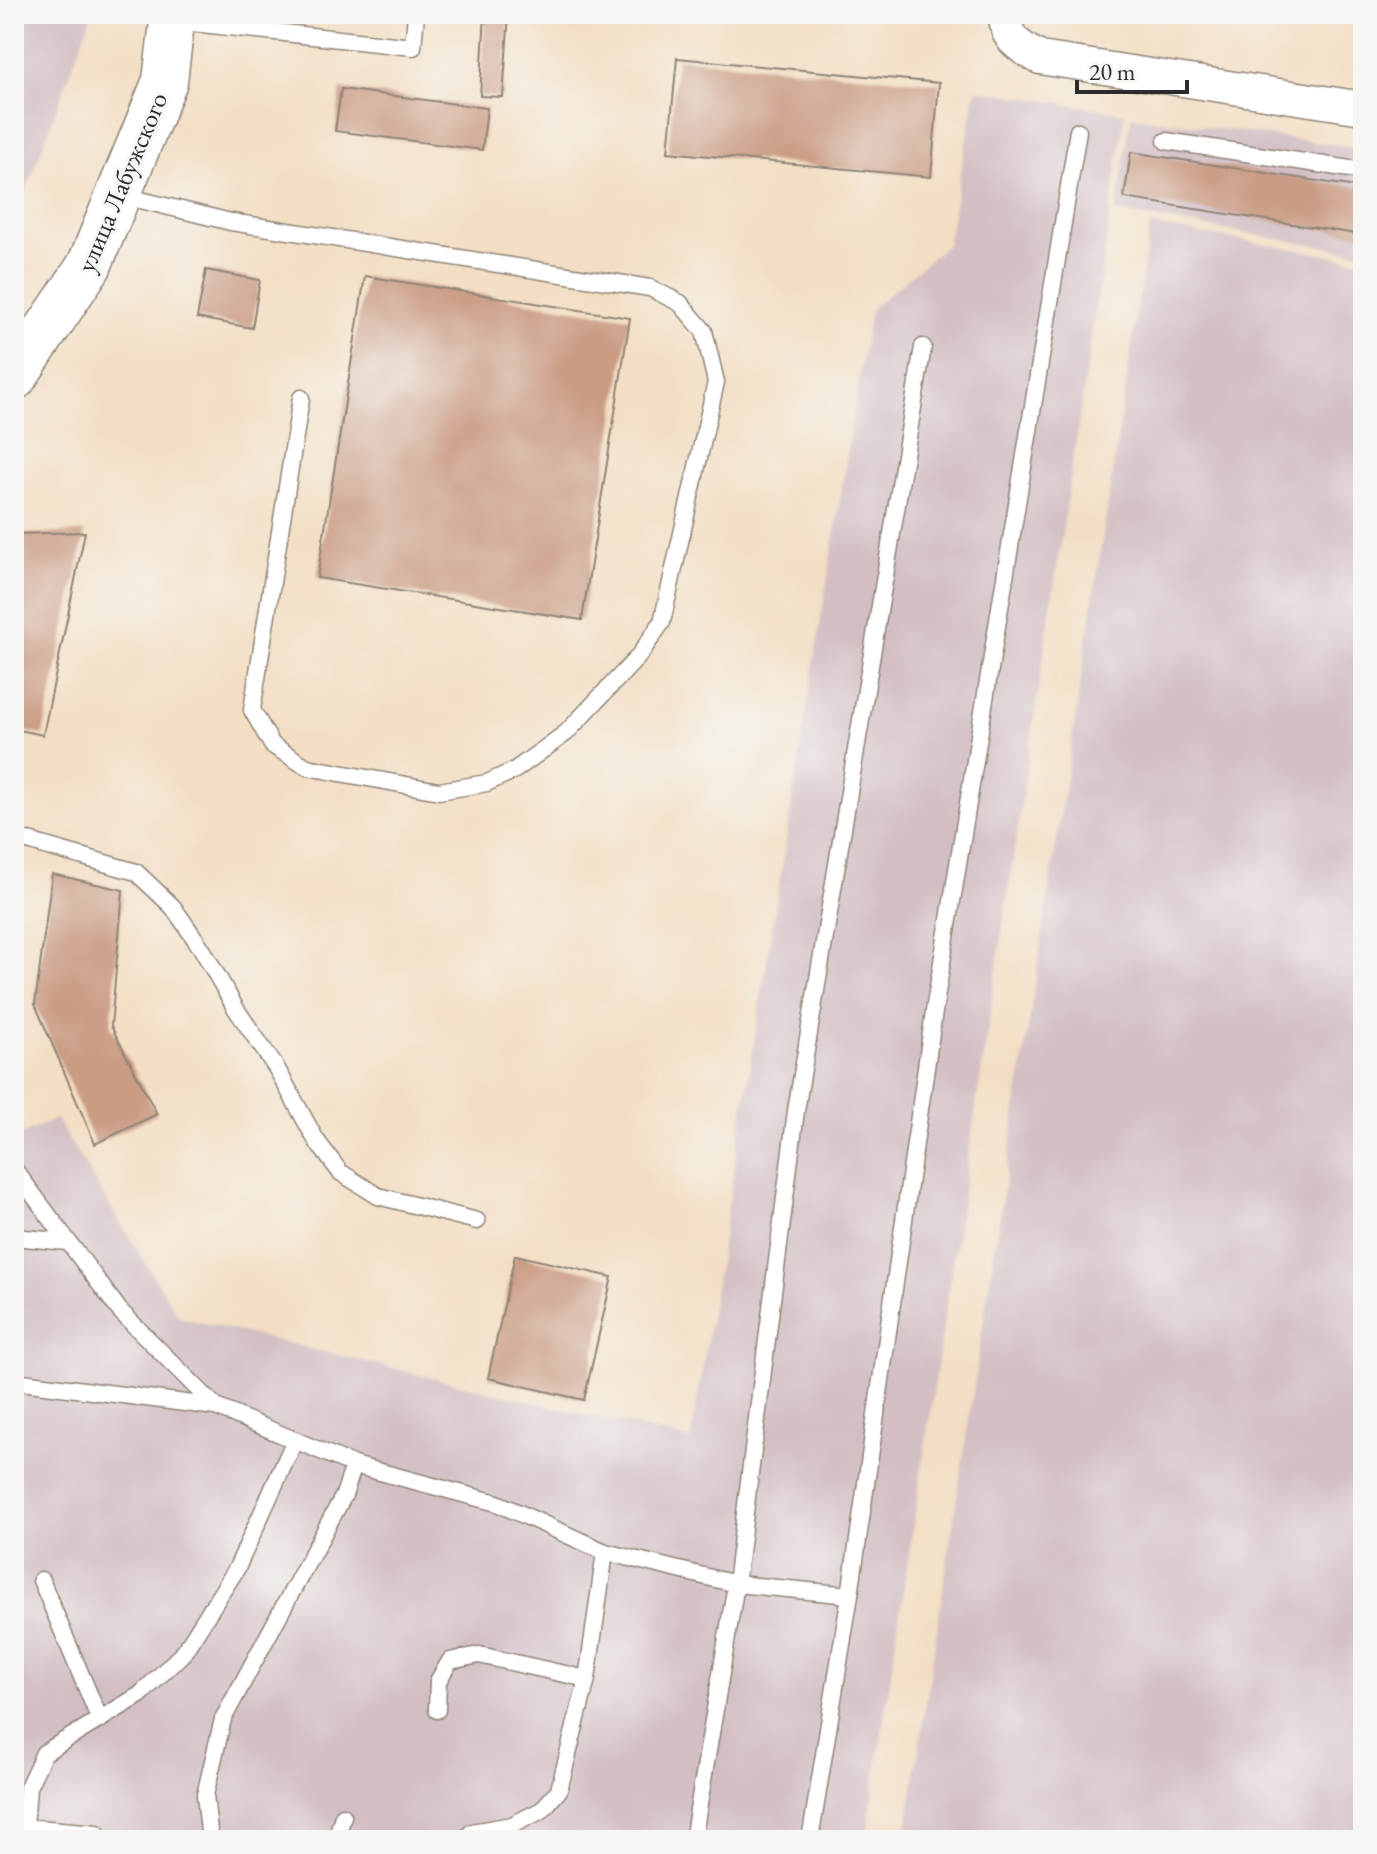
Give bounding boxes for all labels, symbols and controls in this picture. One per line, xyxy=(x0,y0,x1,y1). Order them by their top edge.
scale bar xyxy=(1077,44,1187,94)
text: 20 m xyxy=(1089,56,1136,87)
street label: улица Лабужского xyxy=(69,87,175,277)

